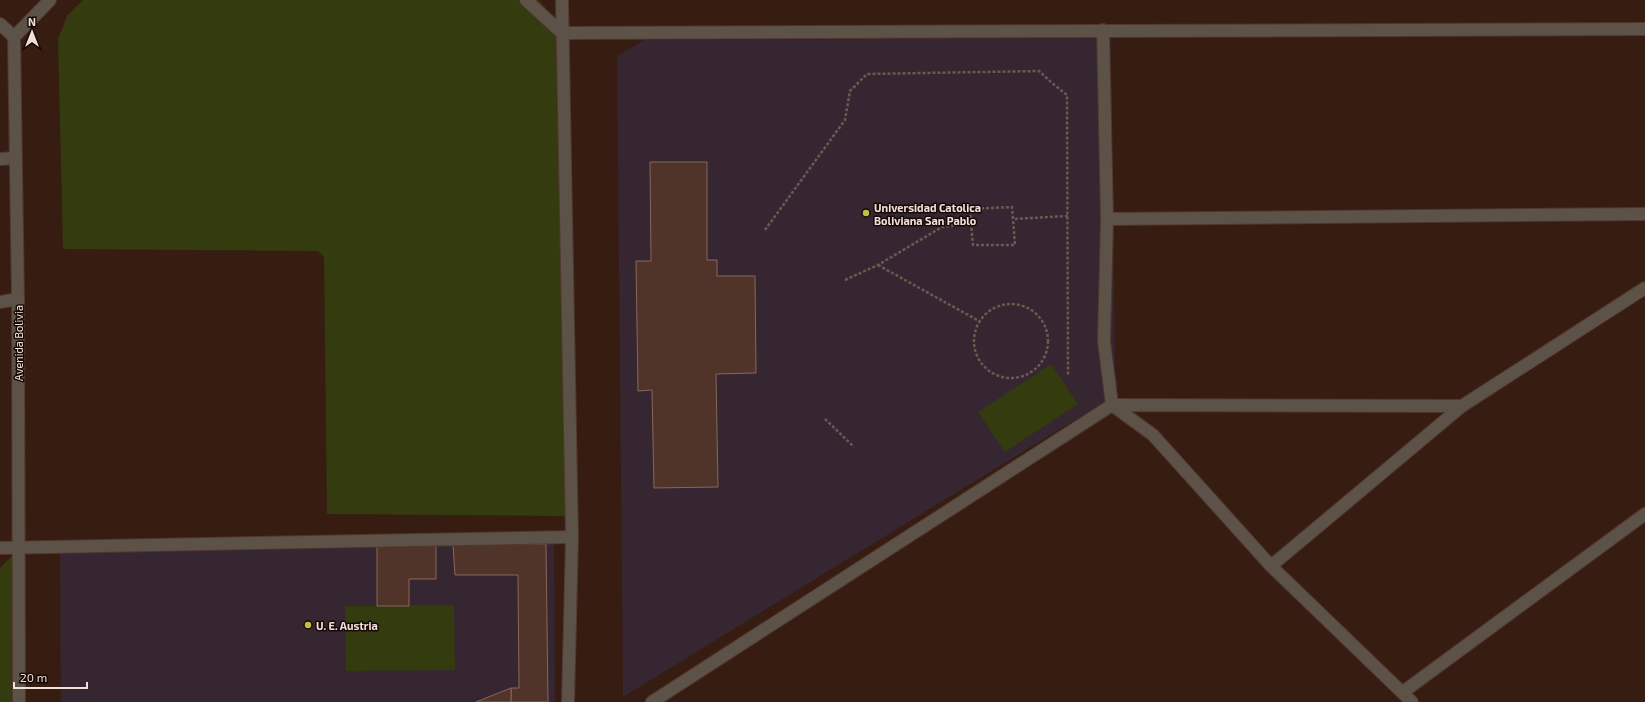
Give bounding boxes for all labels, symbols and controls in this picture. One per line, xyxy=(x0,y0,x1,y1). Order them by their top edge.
north arrow xyxy=(12,12,52,52)
text: N xyxy=(28,15,36,28)
place label: Universidad Catolica Boliviana San Pablo xyxy=(874,201,981,227)
marker: Universidad Catolica Boliviana San Pablo xyxy=(861,208,871,218)
street label: Avenida Bolivia xyxy=(12,305,25,381)
place label: U. E. Austria xyxy=(316,619,378,632)
marker: U. E. Austria xyxy=(303,620,313,630)
scale bar xyxy=(14,664,87,690)
text: 20 m xyxy=(20,670,47,684)

